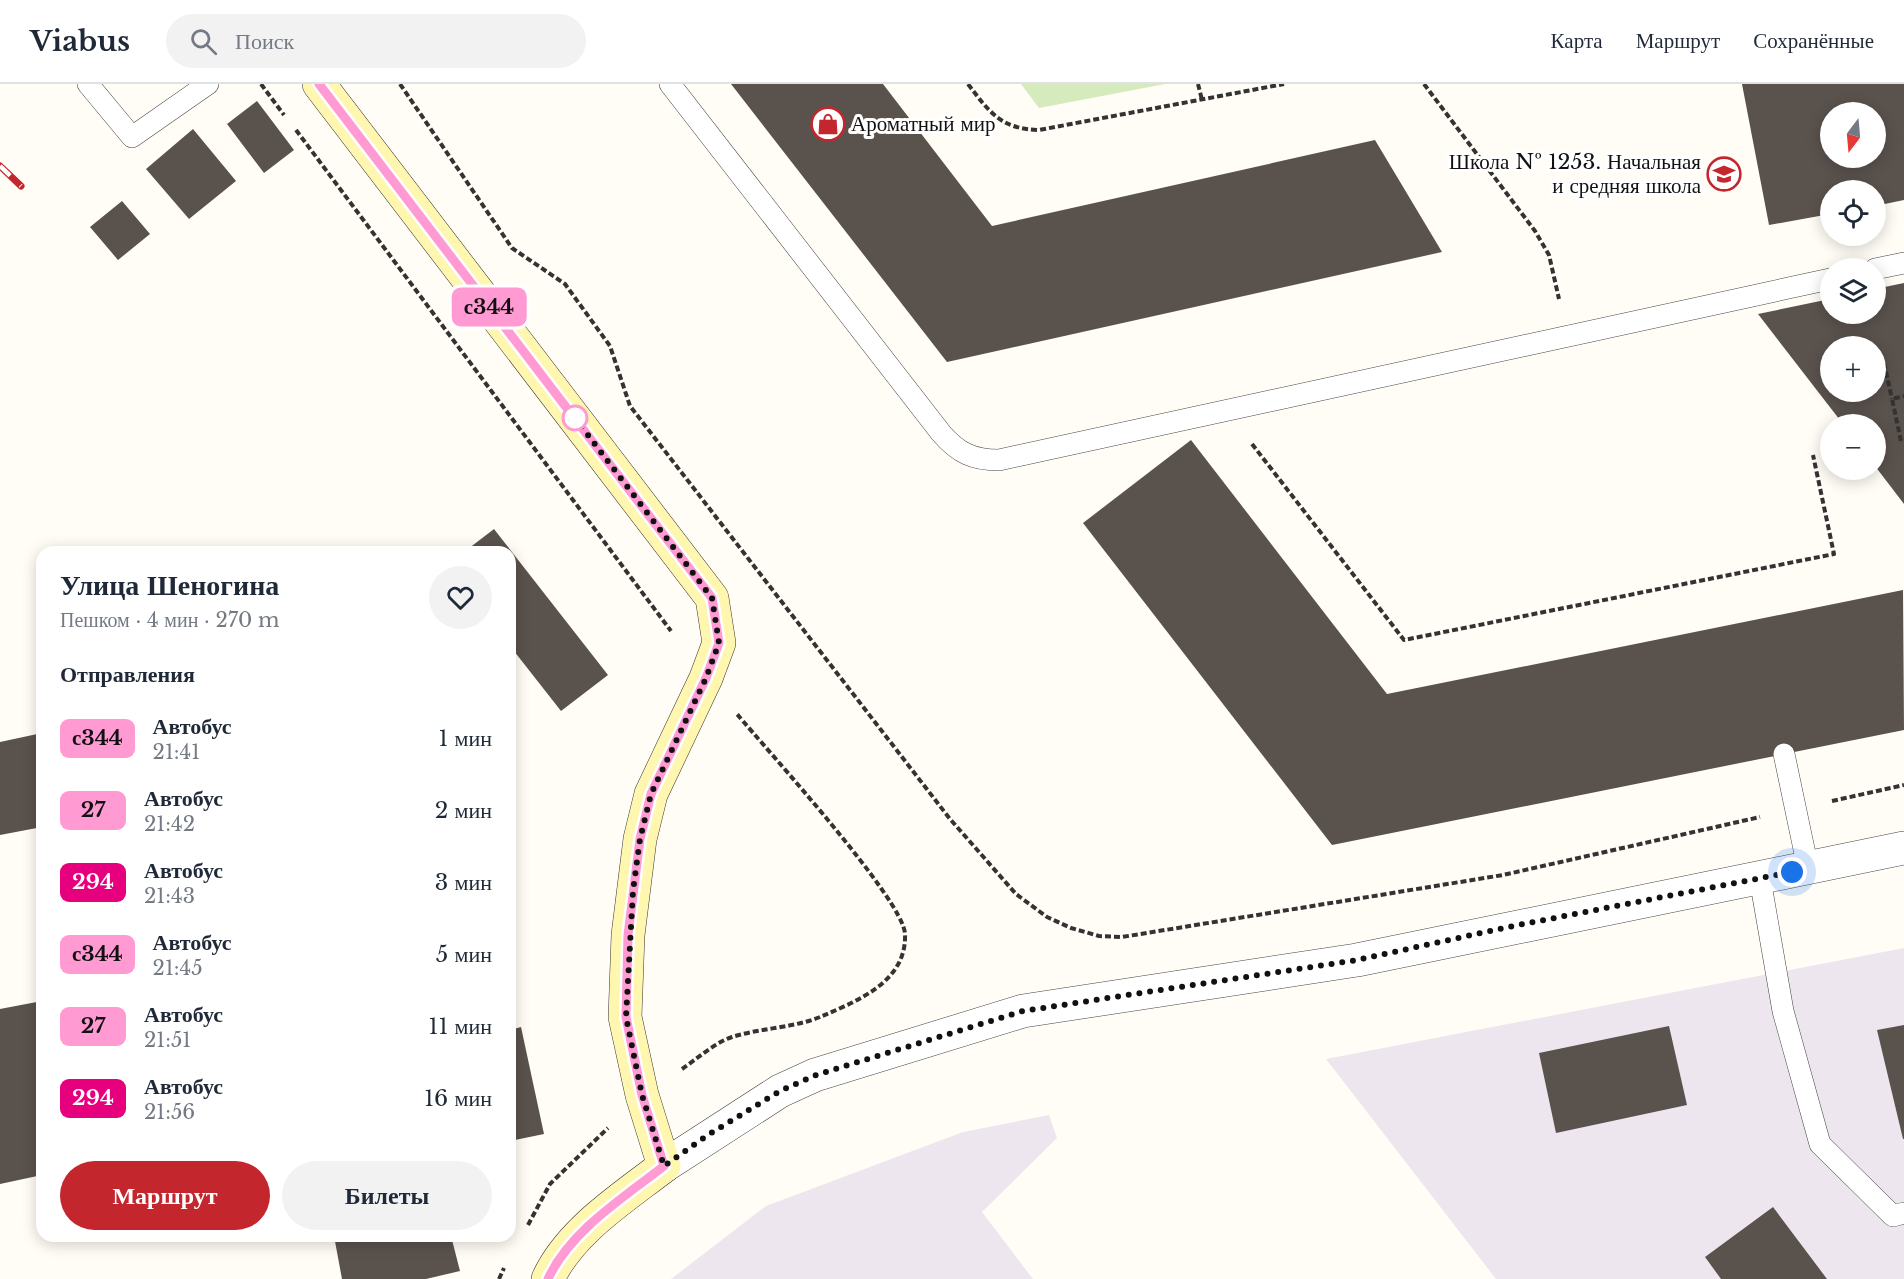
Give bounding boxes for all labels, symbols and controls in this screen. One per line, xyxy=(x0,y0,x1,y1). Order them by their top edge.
search box xyxy=(166,14,586,68)
text: Viabus xyxy=(30,24,130,59)
icon: search xyxy=(187,25,220,58)
text: Поиск xyxy=(235,28,294,55)
text: Карта xyxy=(1551,28,1603,54)
text: Маршрут xyxy=(1636,28,1720,54)
text: Сохранённые xyxy=(1753,28,1874,54)
north arrow xyxy=(1820,102,1886,168)
map controls xyxy=(1820,102,1886,480)
shop icon: Ароматный мир xyxy=(810,106,846,142)
place label: Ароматный мир xyxy=(851,111,996,137)
place label: Школа № 1253. Начальная и средняя школа xyxy=(1449,149,1702,199)
school or university icon: Школа № 1253. Начальная и средняя школа xyxy=(1706,156,1742,192)
button: locate xyxy=(1820,180,1886,246)
button: layers xyxy=(1820,258,1886,324)
line badge: с344 xyxy=(447,288,531,326)
text: с344 xyxy=(464,294,514,320)
button: + xyxy=(1820,336,1886,402)
unlabelled marker xyxy=(562,405,588,431)
button: − xyxy=(1820,414,1886,480)
button: heart xyxy=(429,566,492,629)
text: Улица Шеногина xyxy=(60,568,279,603)
text: Пешком · 4 мин · 270 m xyxy=(60,608,279,632)
text: Отправления xyxy=(60,661,195,688)
text: Автобус xyxy=(153,713,232,740)
text: с344 xyxy=(72,725,123,751)
text: 1 мин xyxy=(438,725,492,752)
text: 21:41 xyxy=(153,740,200,764)
text: Автобус xyxy=(144,785,223,812)
text: 27 xyxy=(81,797,105,823)
text: 2 мин xyxy=(435,797,492,824)
text: 21:42 xyxy=(144,812,195,836)
text: Автобус xyxy=(144,857,223,884)
your location xyxy=(1777,857,1807,887)
text: 294 xyxy=(72,869,114,895)
text: 3 мин xyxy=(435,869,492,896)
text: 21:43 xyxy=(144,884,195,908)
text: Автобус xyxy=(153,929,232,956)
text: с344 xyxy=(72,941,123,967)
text: 5 мин xyxy=(436,941,492,968)
text: 21:45 xyxy=(153,956,203,980)
text: Автобус xyxy=(144,1001,223,1028)
text: 27 xyxy=(81,1013,105,1039)
text: 11 мин xyxy=(429,1013,492,1040)
text: 21:51 xyxy=(144,1028,191,1052)
text: Автобус xyxy=(144,1073,223,1100)
text: 294 xyxy=(72,1085,114,1111)
text: 16 мин xyxy=(424,1085,492,1112)
text: 21:56 xyxy=(144,1100,195,1124)
button: Маршрут xyxy=(60,1161,270,1230)
button: Билеты xyxy=(282,1161,492,1230)

